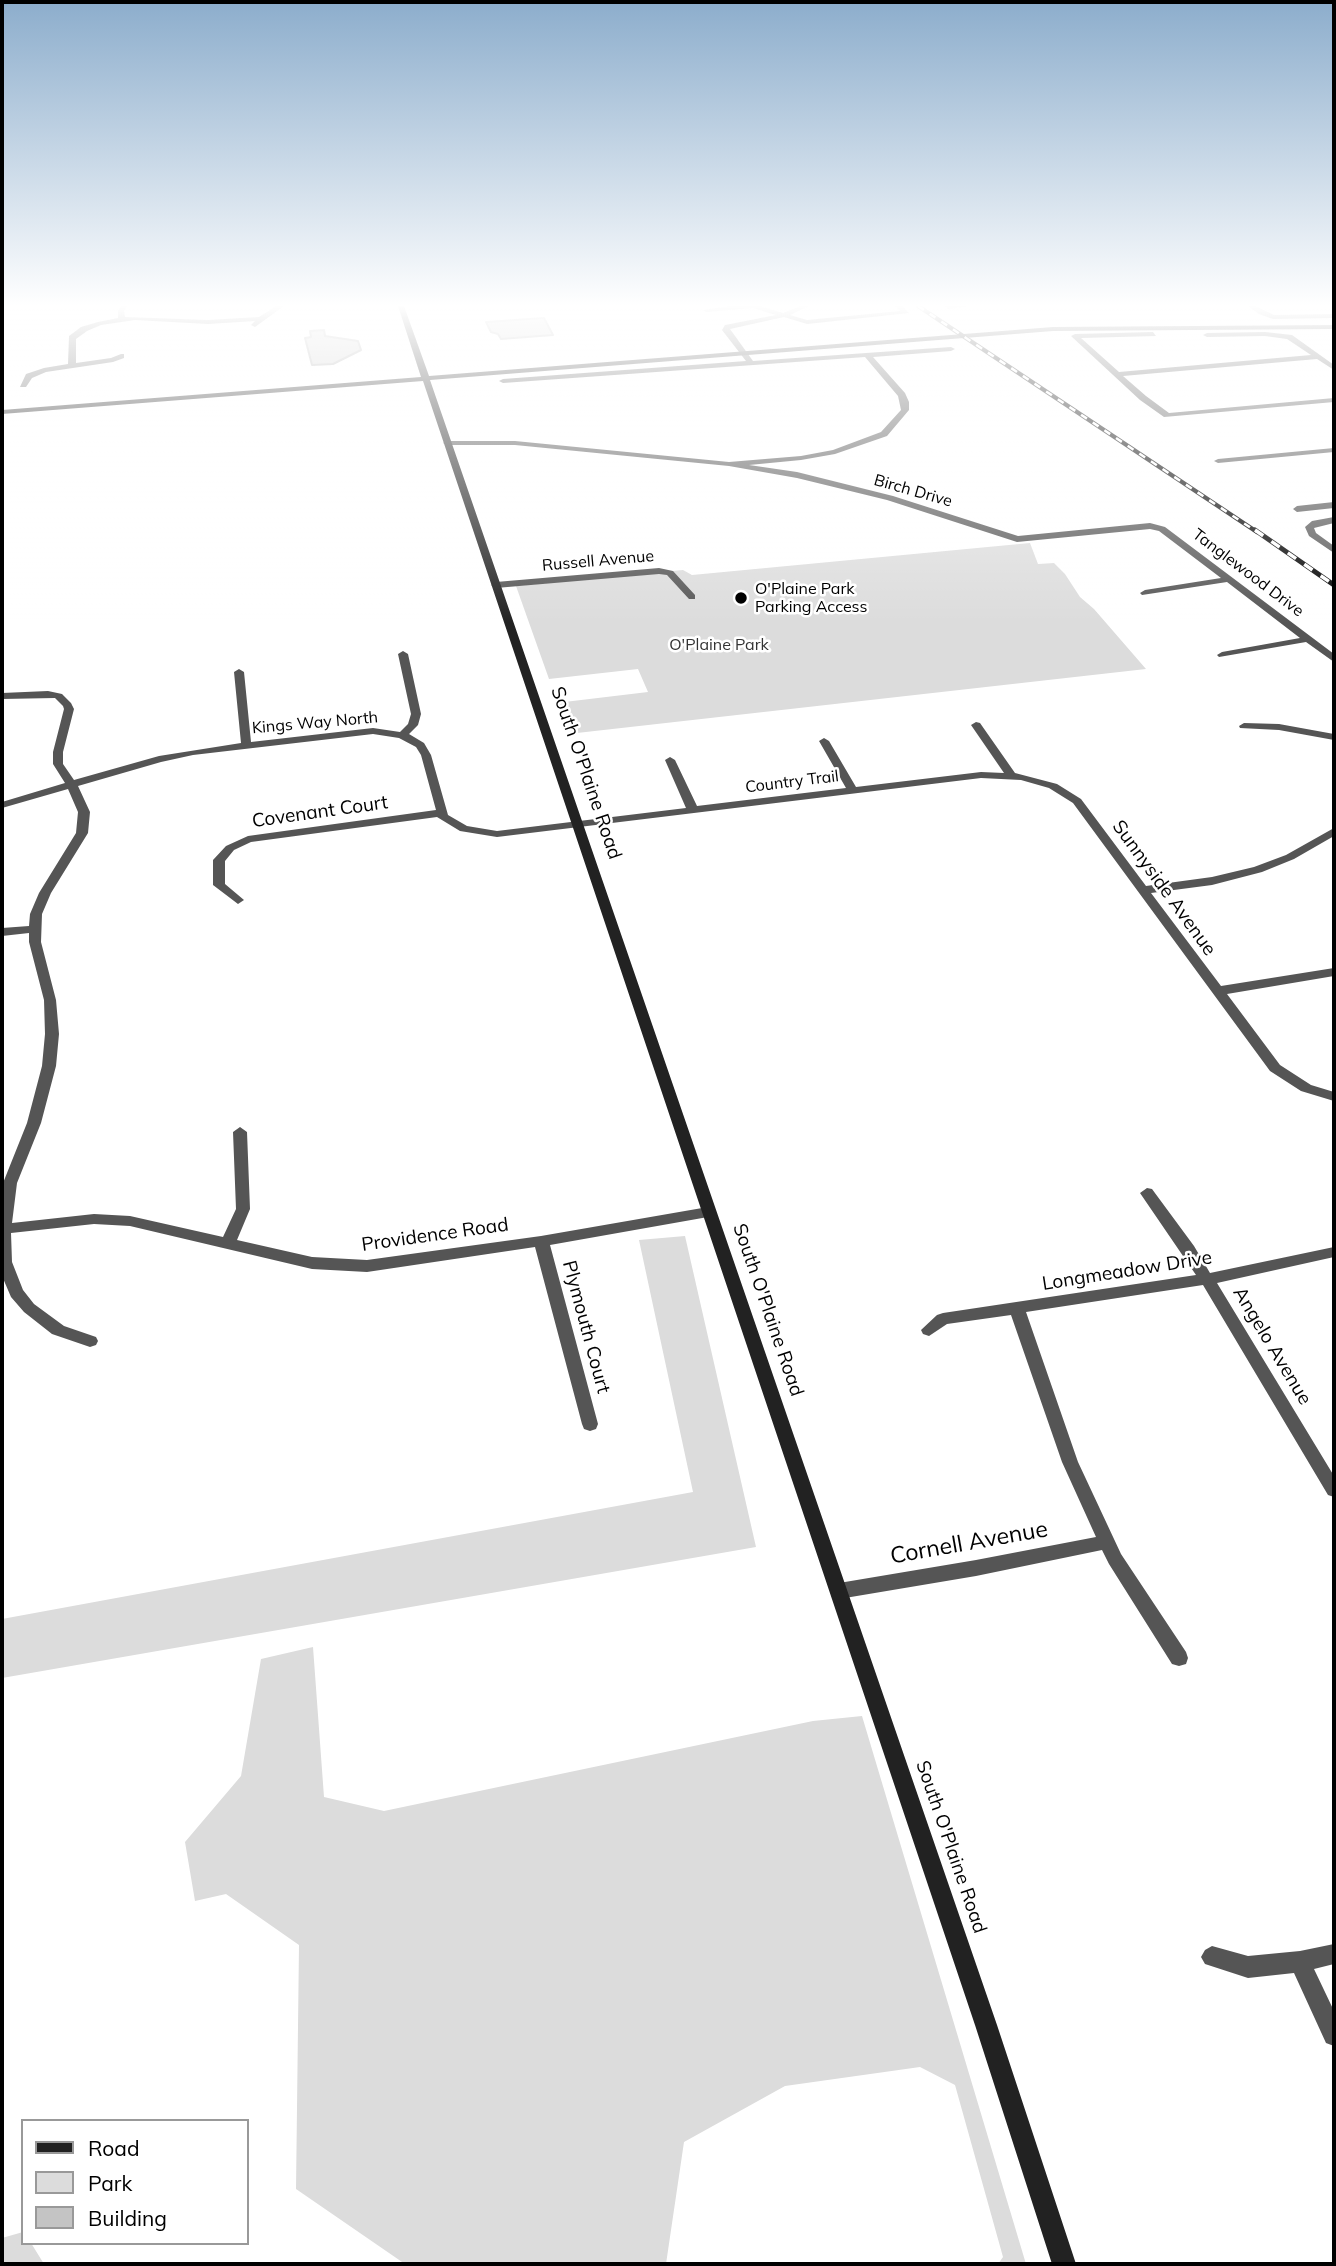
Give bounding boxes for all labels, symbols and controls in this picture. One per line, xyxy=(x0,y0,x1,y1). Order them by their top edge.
street label: Birch Drive xyxy=(872,471,954,511)
street label: Tanglewood Drive xyxy=(1189,525,1307,621)
street label: Russell Avenue xyxy=(541,547,655,575)
place label: O'Plaine Park Parking Access xyxy=(755,579,867,617)
marker: O'Plaine Park Parking Access xyxy=(733,590,749,606)
park label: O'Plaine Park xyxy=(669,635,769,655)
street label: South O'Plaine Road xyxy=(546,684,626,862)
street label: Kings Way North xyxy=(251,708,379,738)
street label: Country Trail xyxy=(744,767,840,797)
street label: Covenant Court xyxy=(251,791,389,833)
street label: Sunnyside Avenue xyxy=(1107,816,1221,960)
street label: Providence Road xyxy=(360,1213,510,1257)
street label: South O'Plaine Road xyxy=(728,1221,808,1399)
street label: Longmeadow Drive xyxy=(1040,1246,1214,1296)
street label: Plymouth Court xyxy=(557,1258,615,1396)
street label: Angelo Avenue xyxy=(1228,1283,1316,1409)
street label: Cornell Avenue xyxy=(888,1516,1050,1570)
street label: South O'Plaine Road xyxy=(911,1758,991,1936)
legend xyxy=(21,2119,248,2245)
text: Road xyxy=(88,2135,139,2161)
text: Park xyxy=(88,2170,132,2196)
text: Building xyxy=(88,2205,167,2231)

